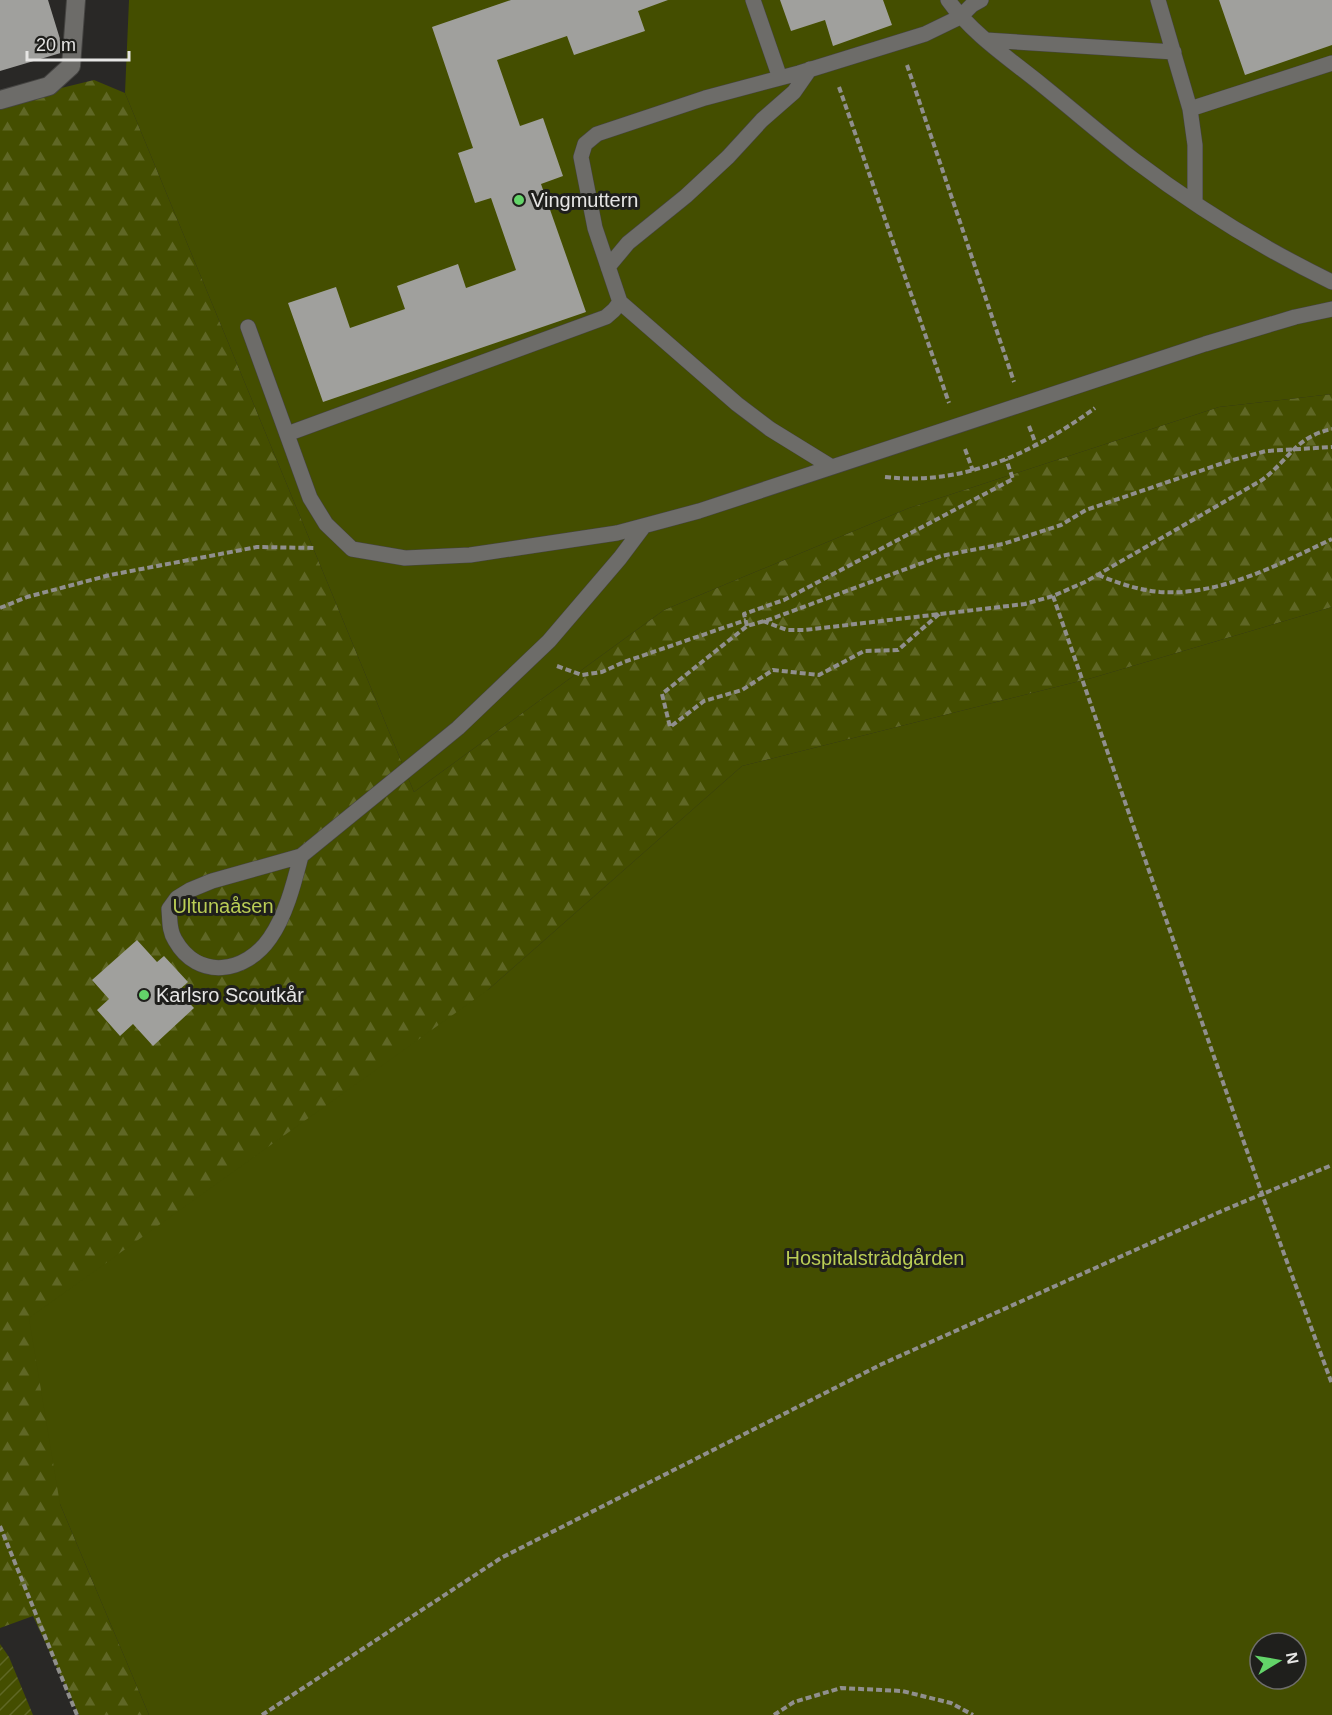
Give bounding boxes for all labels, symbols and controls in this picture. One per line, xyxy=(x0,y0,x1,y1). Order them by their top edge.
scale bar xyxy=(27,24,129,62)
text: 20 m xyxy=(36,35,76,55)
place label: Vingmuttern xyxy=(531,189,638,211)
marker: Vingmuttern xyxy=(512,193,526,207)
park label: Ultunaåsen xyxy=(172,895,274,917)
place label: Karlsro Scoutkår xyxy=(156,984,304,1006)
marker: Karlsro Scoutkår xyxy=(137,988,151,1002)
park label: Hospitalsträdgården xyxy=(786,1247,965,1269)
north arrow xyxy=(1248,1631,1308,1691)
text: N xyxy=(1283,1651,1302,1666)

